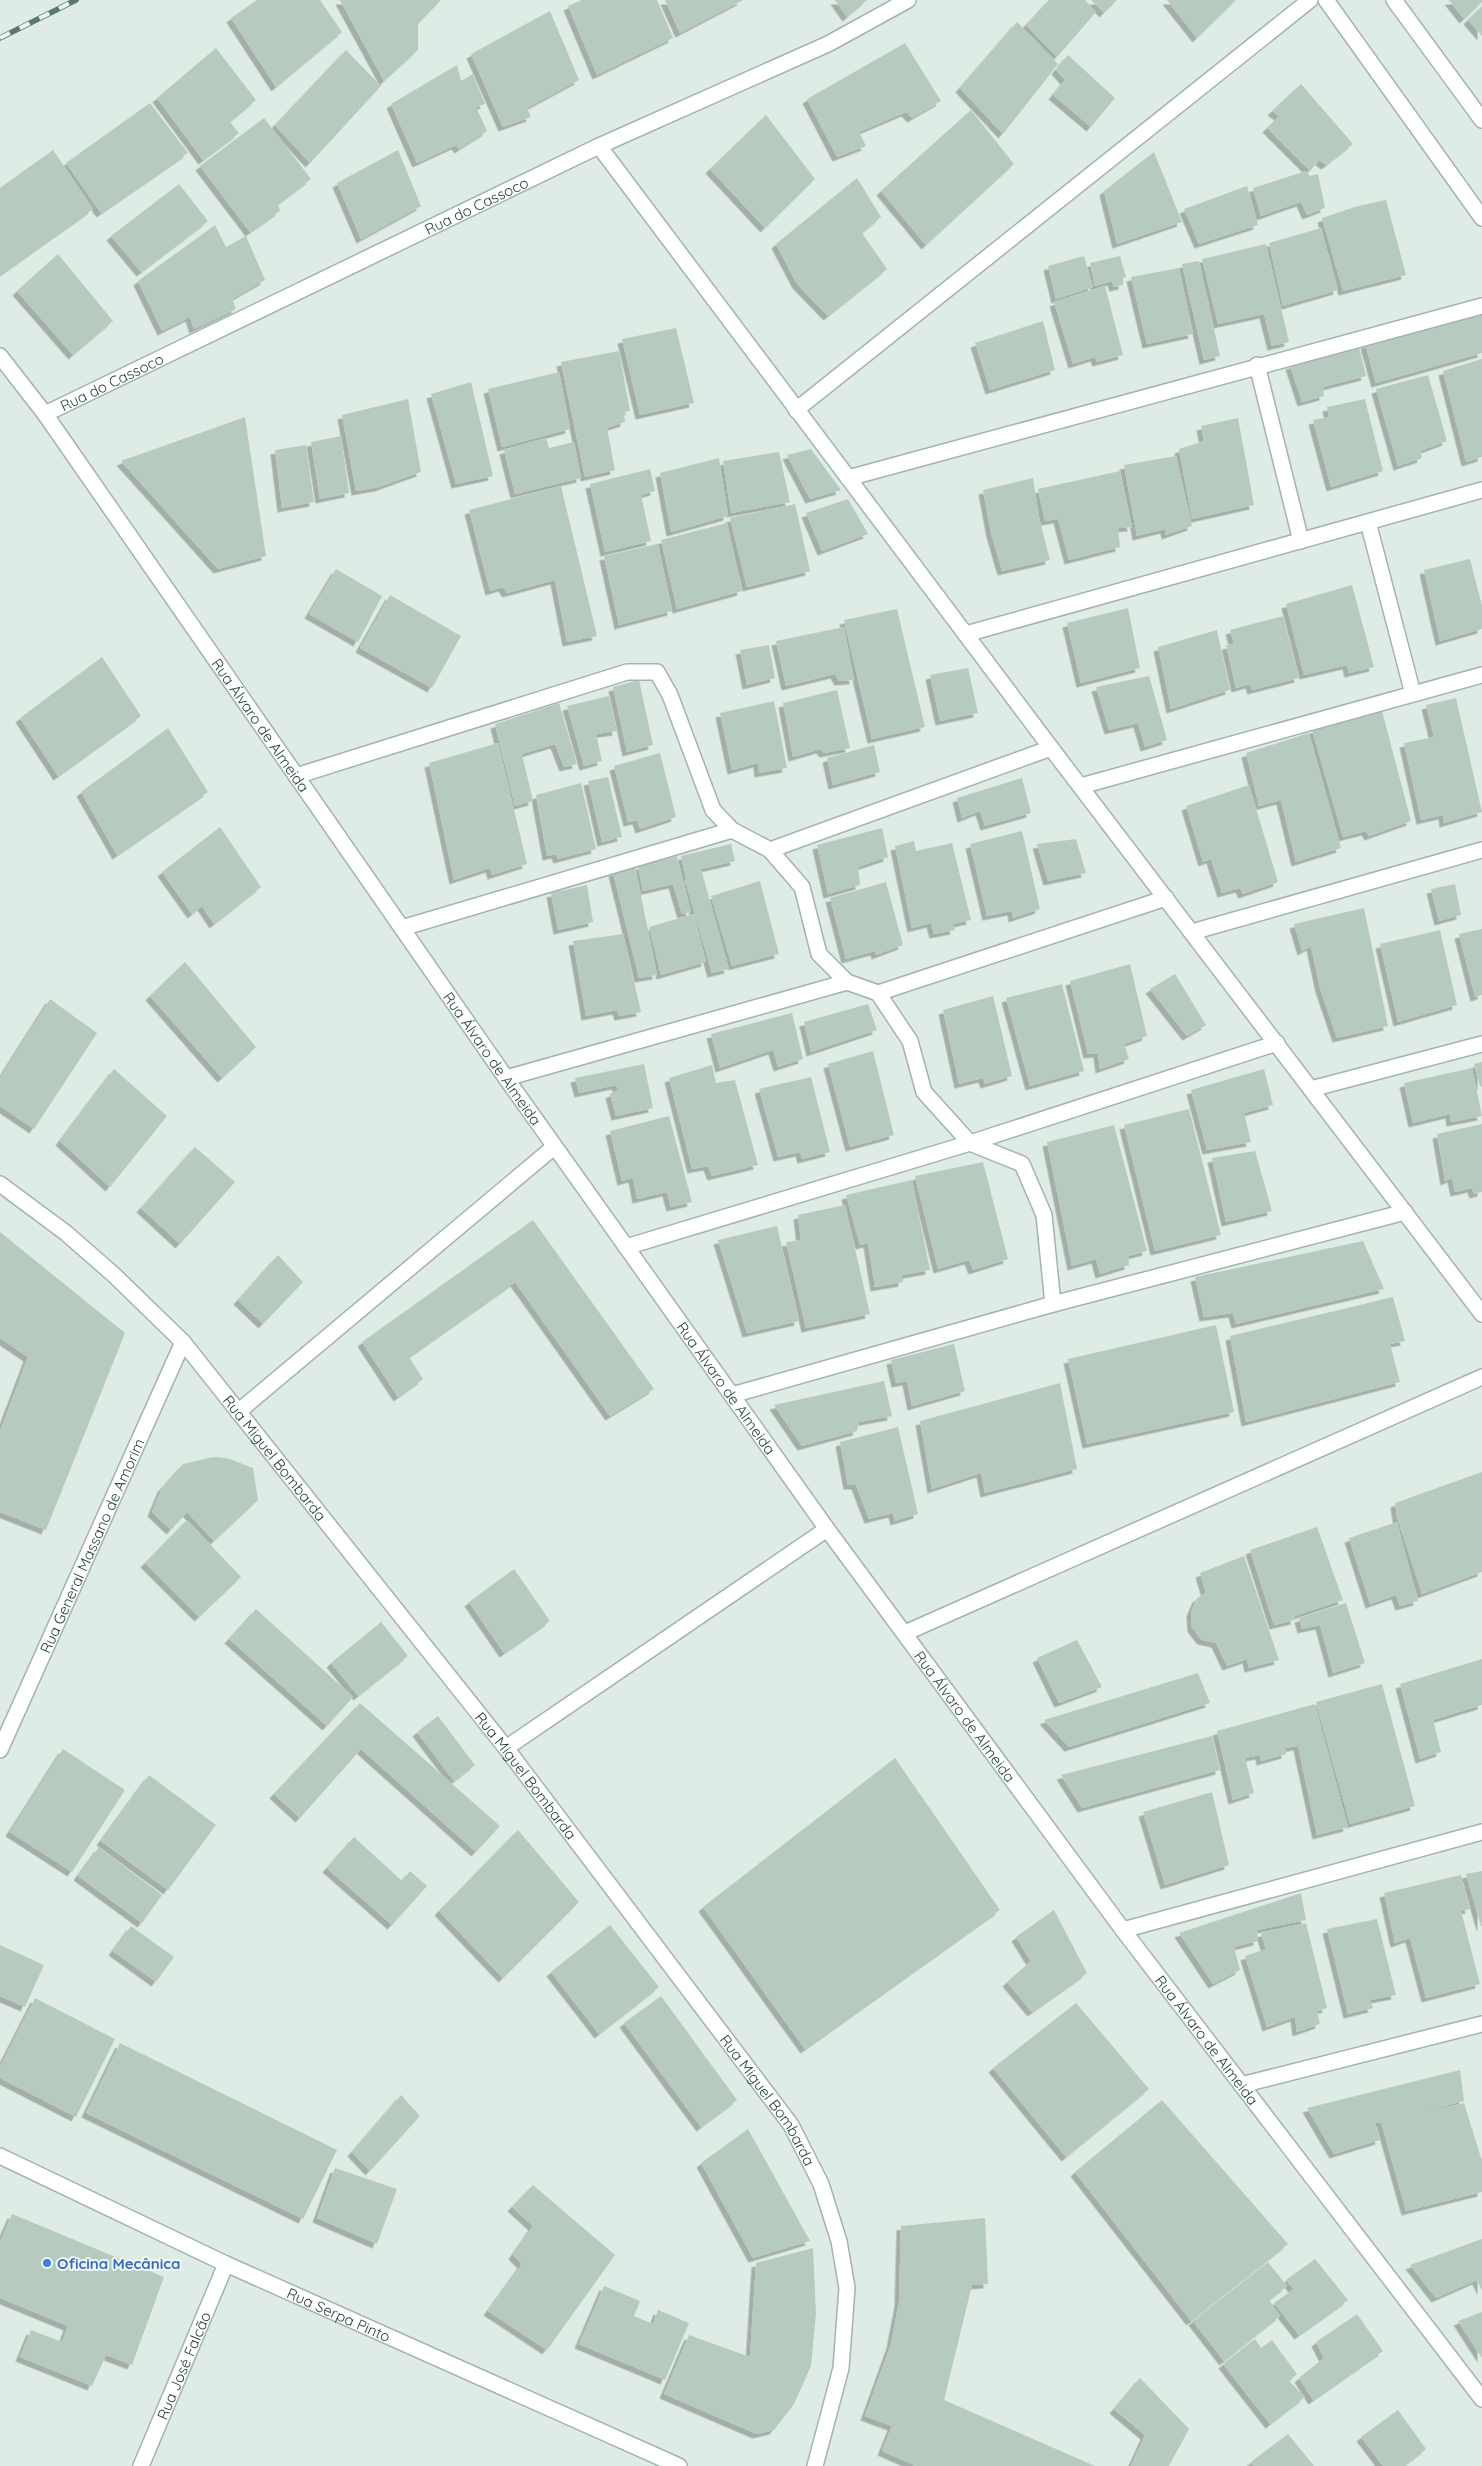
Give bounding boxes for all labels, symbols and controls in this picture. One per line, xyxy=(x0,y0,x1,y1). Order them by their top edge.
street label: Rua do Cassoco xyxy=(421,172,531,239)
street label: Rua do Cassoco xyxy=(57,349,167,415)
street label: Rua Álvaro de Almeida xyxy=(208,654,314,796)
street label: Rua Álvaro de Almeida xyxy=(439,988,546,1129)
street label: Rua Álvaro de Almeida xyxy=(673,1318,780,1458)
street label: Rua Miguel Bombarda xyxy=(219,1391,331,1524)
street label: Rua General Massano de Amorim xyxy=(35,1435,148,1656)
street label: Rua Álvaro de Almeida xyxy=(910,1647,1020,1786)
street label: Rua Miguel Bombarda xyxy=(471,1708,581,1843)
street label: Rua Álvaro de Almeida xyxy=(1151,1971,1263,2109)
street label: Rua Miguel Bombarda xyxy=(716,2030,819,2169)
place label: Oficina Mecânica xyxy=(57,2254,180,2273)
marker: Oficina Mecânica xyxy=(41,2257,53,2269)
street label: Rua Serpa Pinto xyxy=(284,2283,394,2346)
street label: Rua José Falcão xyxy=(152,2309,214,2422)

